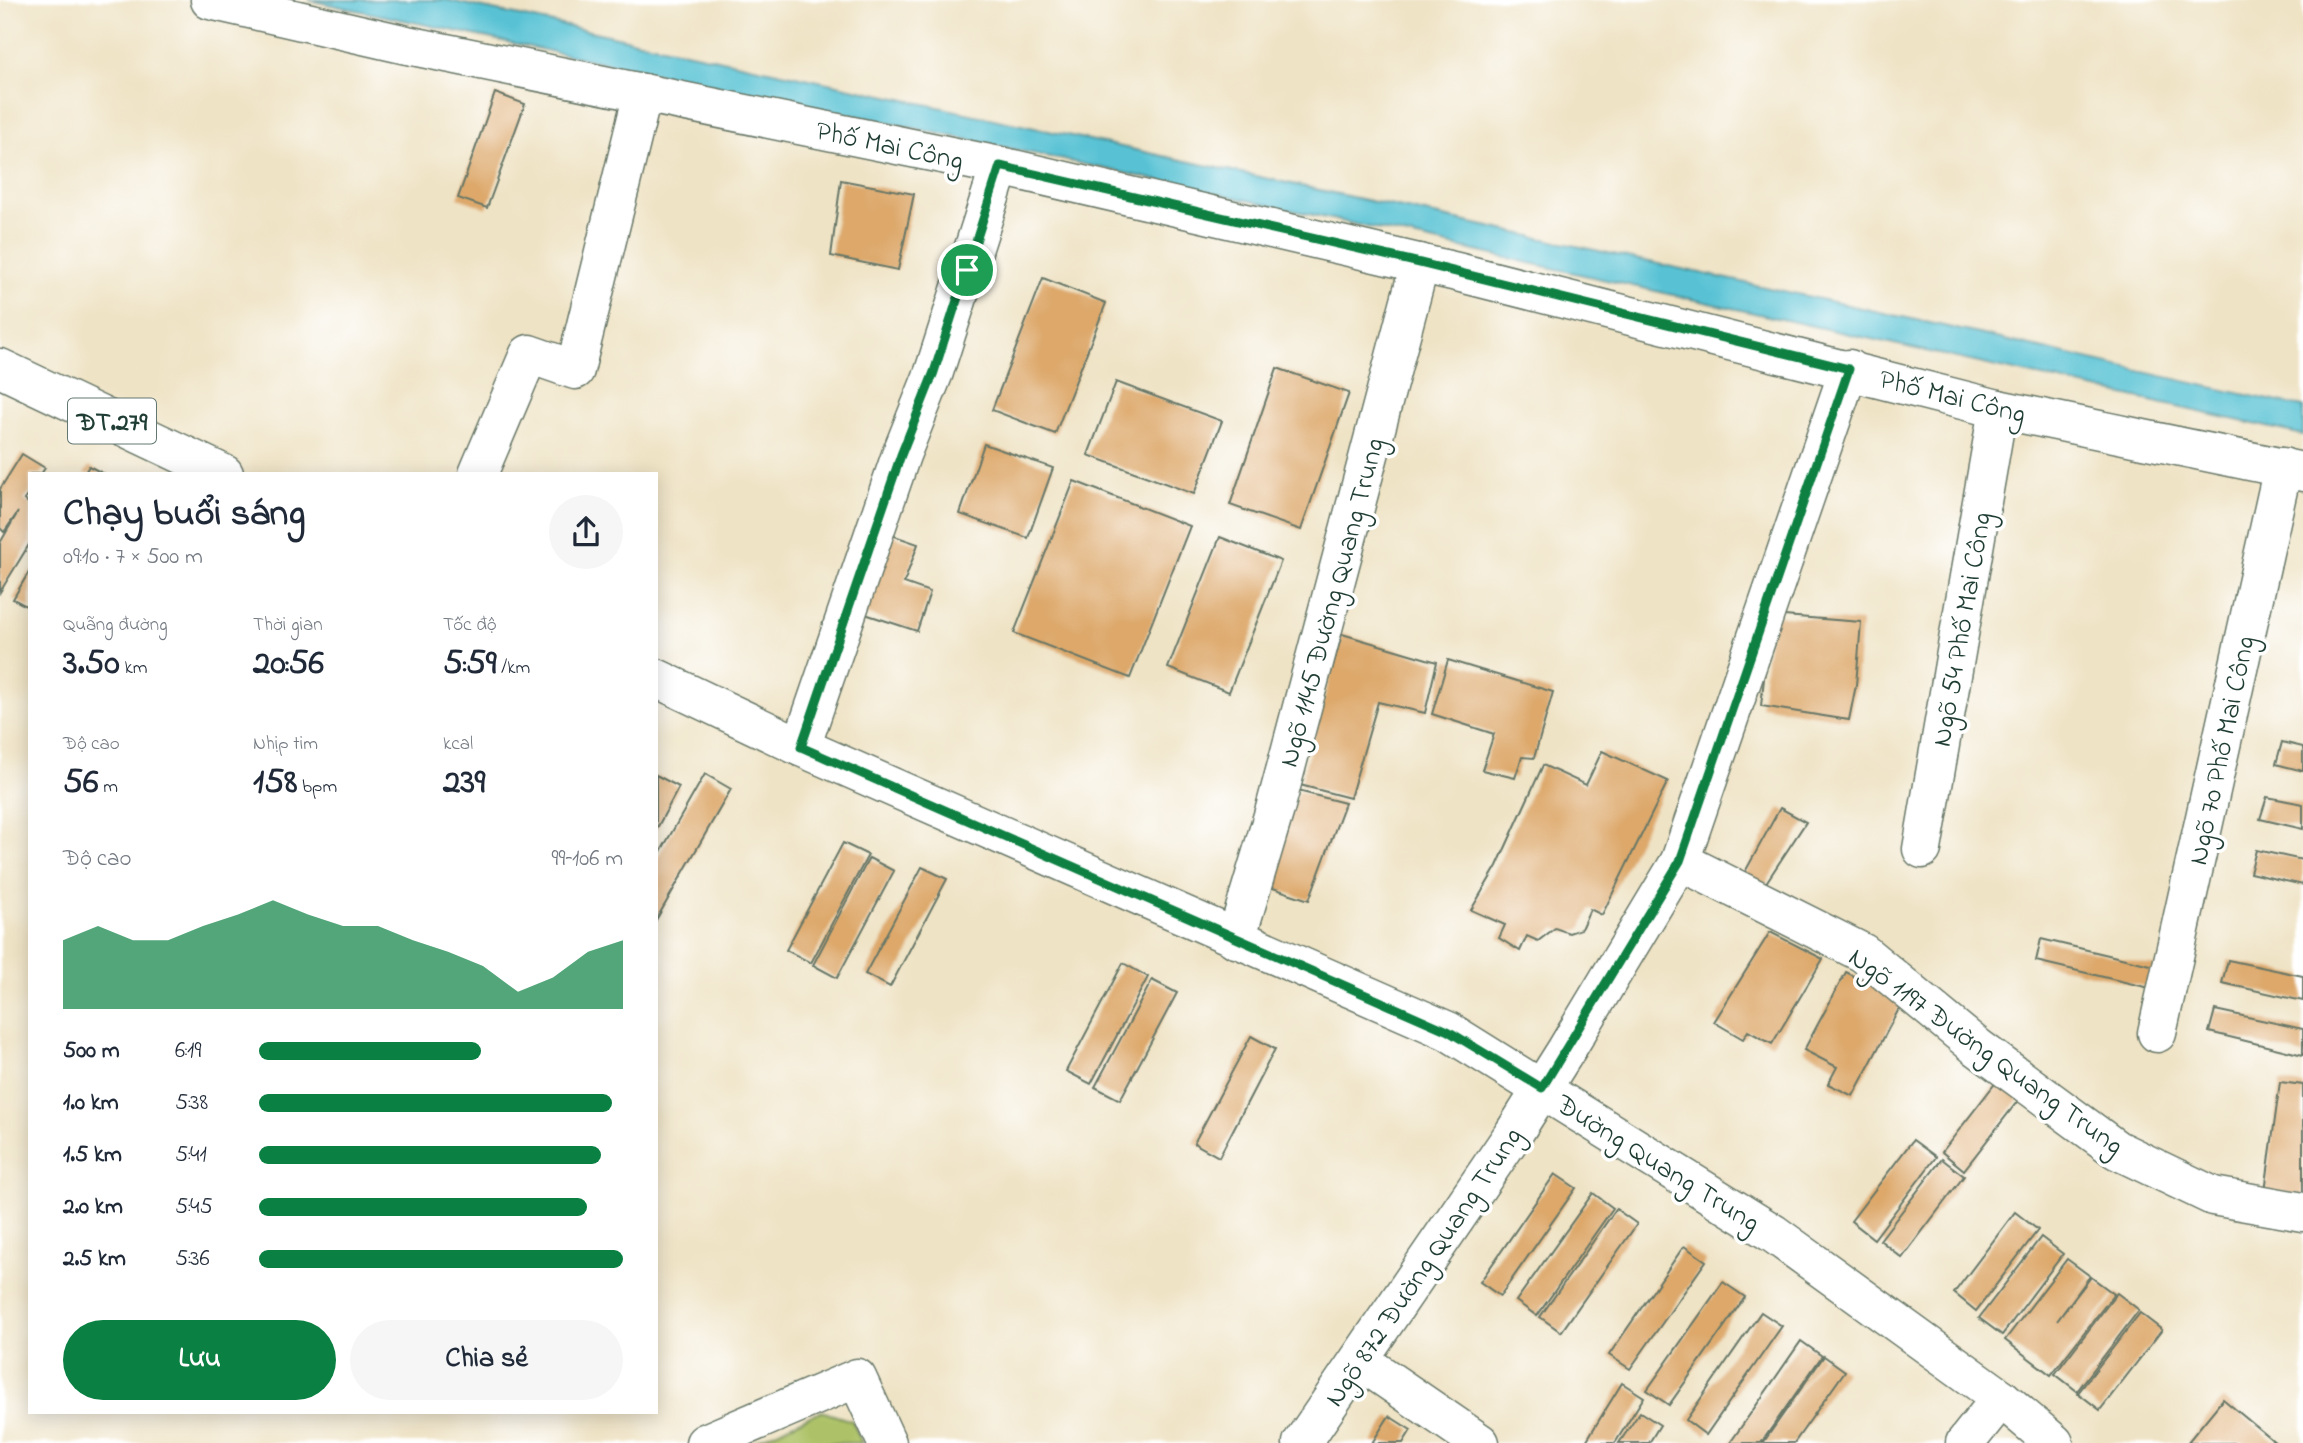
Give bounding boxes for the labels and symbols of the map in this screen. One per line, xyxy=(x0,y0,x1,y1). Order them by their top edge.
street label: Phố Mai Công xyxy=(812,112,967,183)
pin xyxy=(937,240,997,300)
street label: Phố Mai Công xyxy=(1874,360,2030,436)
road number: ĐT.279 xyxy=(68,398,156,444)
street label: Ngõ 1145 Đường Quang Trung xyxy=(1270,434,1397,772)
street label: Ngõ 54 Phố Mai Công xyxy=(1923,509,2004,750)
street label: Ngõ 70 Phố Mai Công xyxy=(2179,632,2268,869)
street label: Ngõ 1197 Đường Quang Trung xyxy=(1839,939,2131,1167)
street label: Đường Quang Trung xyxy=(1546,1085,1767,1244)
street label: Ngõ 872 Đường Quang Trung xyxy=(1316,1120,1534,1416)

